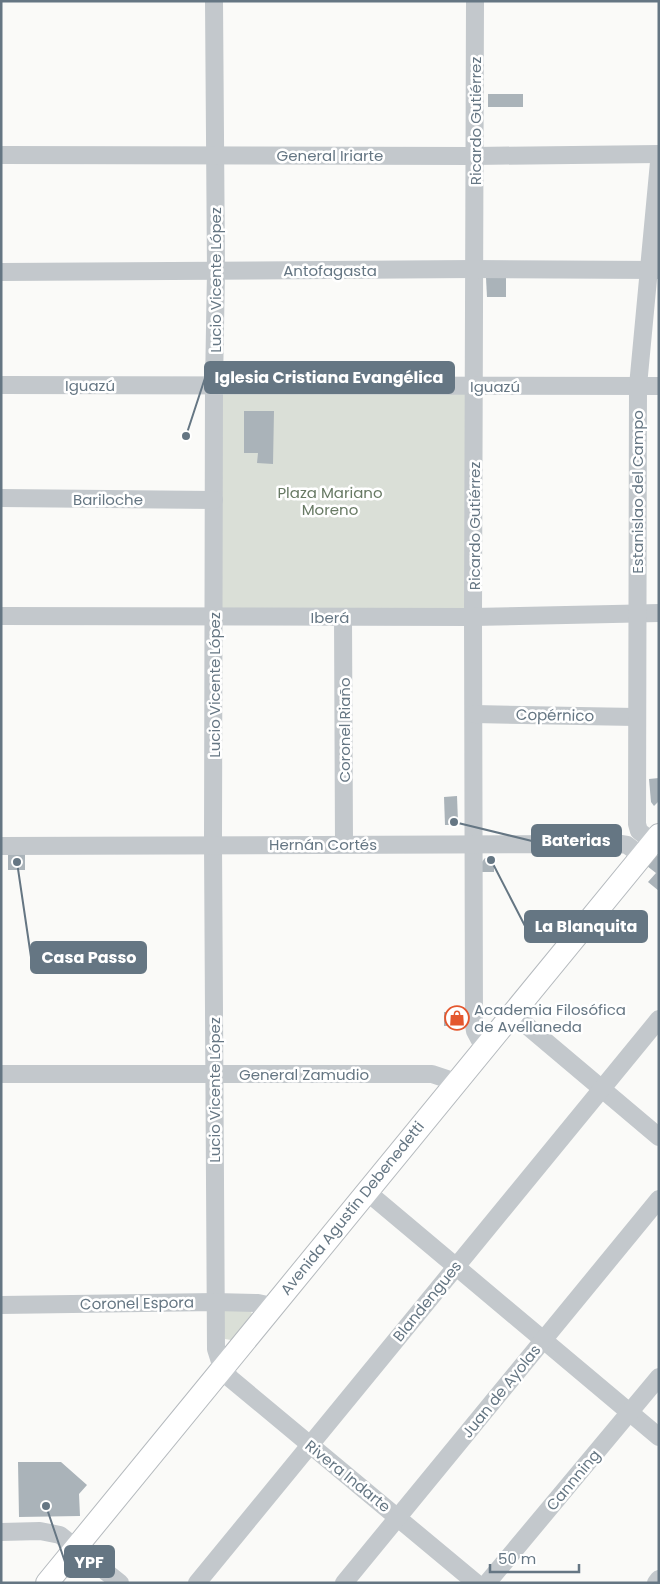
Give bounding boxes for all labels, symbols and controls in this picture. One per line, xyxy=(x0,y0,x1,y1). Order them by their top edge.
street label: Ricardo Gutiérrez xyxy=(465,57,486,185)
street label: General Iriarte xyxy=(277,145,383,166)
street label: Lucio Vicente López xyxy=(205,207,226,353)
street label: Antofagasta xyxy=(283,260,377,281)
callout: Iglesia Cristiana Evangélica xyxy=(205,362,454,393)
text: Iglesia Cristiana Evangélica xyxy=(215,366,443,389)
street label: Iguazú xyxy=(65,375,115,396)
street label: Iguazú xyxy=(470,376,520,397)
street label: Estanislao del Campo xyxy=(627,410,648,574)
street label: Ricardo Gutiérrez xyxy=(464,462,485,590)
park label: Plaza Mariano Moreno xyxy=(277,482,383,520)
street label: Bariloche xyxy=(73,489,143,510)
street label: Iberá xyxy=(311,607,349,628)
street label: Lucio Vicente López xyxy=(204,612,225,758)
street label: Coronel Riaño xyxy=(334,677,355,783)
street label: Copérnico xyxy=(516,704,594,726)
callout: Baterias xyxy=(532,825,621,856)
text: Baterias xyxy=(541,829,611,852)
street label: Hernán Cortés xyxy=(269,834,377,855)
callout: La Blanquita xyxy=(525,911,647,942)
text: La Blanquita xyxy=(535,915,637,938)
callout: Casa Passo xyxy=(31,942,146,973)
text: Casa Passo xyxy=(41,946,137,969)
place label: Academia Filosófica de Avellaneda xyxy=(474,999,626,1037)
shop icon: Academia Filosófica de Avellaneda xyxy=(444,1005,470,1031)
street label: Lucio Vicente López xyxy=(204,1017,225,1163)
street label: General Zamudio xyxy=(239,1064,369,1085)
street label: Avenida Agustín Debenedetti xyxy=(275,1117,429,1299)
street label: Blandengues xyxy=(388,1256,466,1346)
street label: Coronel Espora xyxy=(80,1292,194,1314)
street label: Juan de Ayolas xyxy=(457,1340,545,1442)
street label: Rivera Indarte xyxy=(301,1435,395,1517)
street label: Cannning xyxy=(541,1445,605,1515)
scale bar xyxy=(490,1542,579,1574)
callout: YPF xyxy=(65,1546,114,1577)
text: 50 m xyxy=(498,1548,536,1569)
text: YPF xyxy=(74,1551,104,1574)

